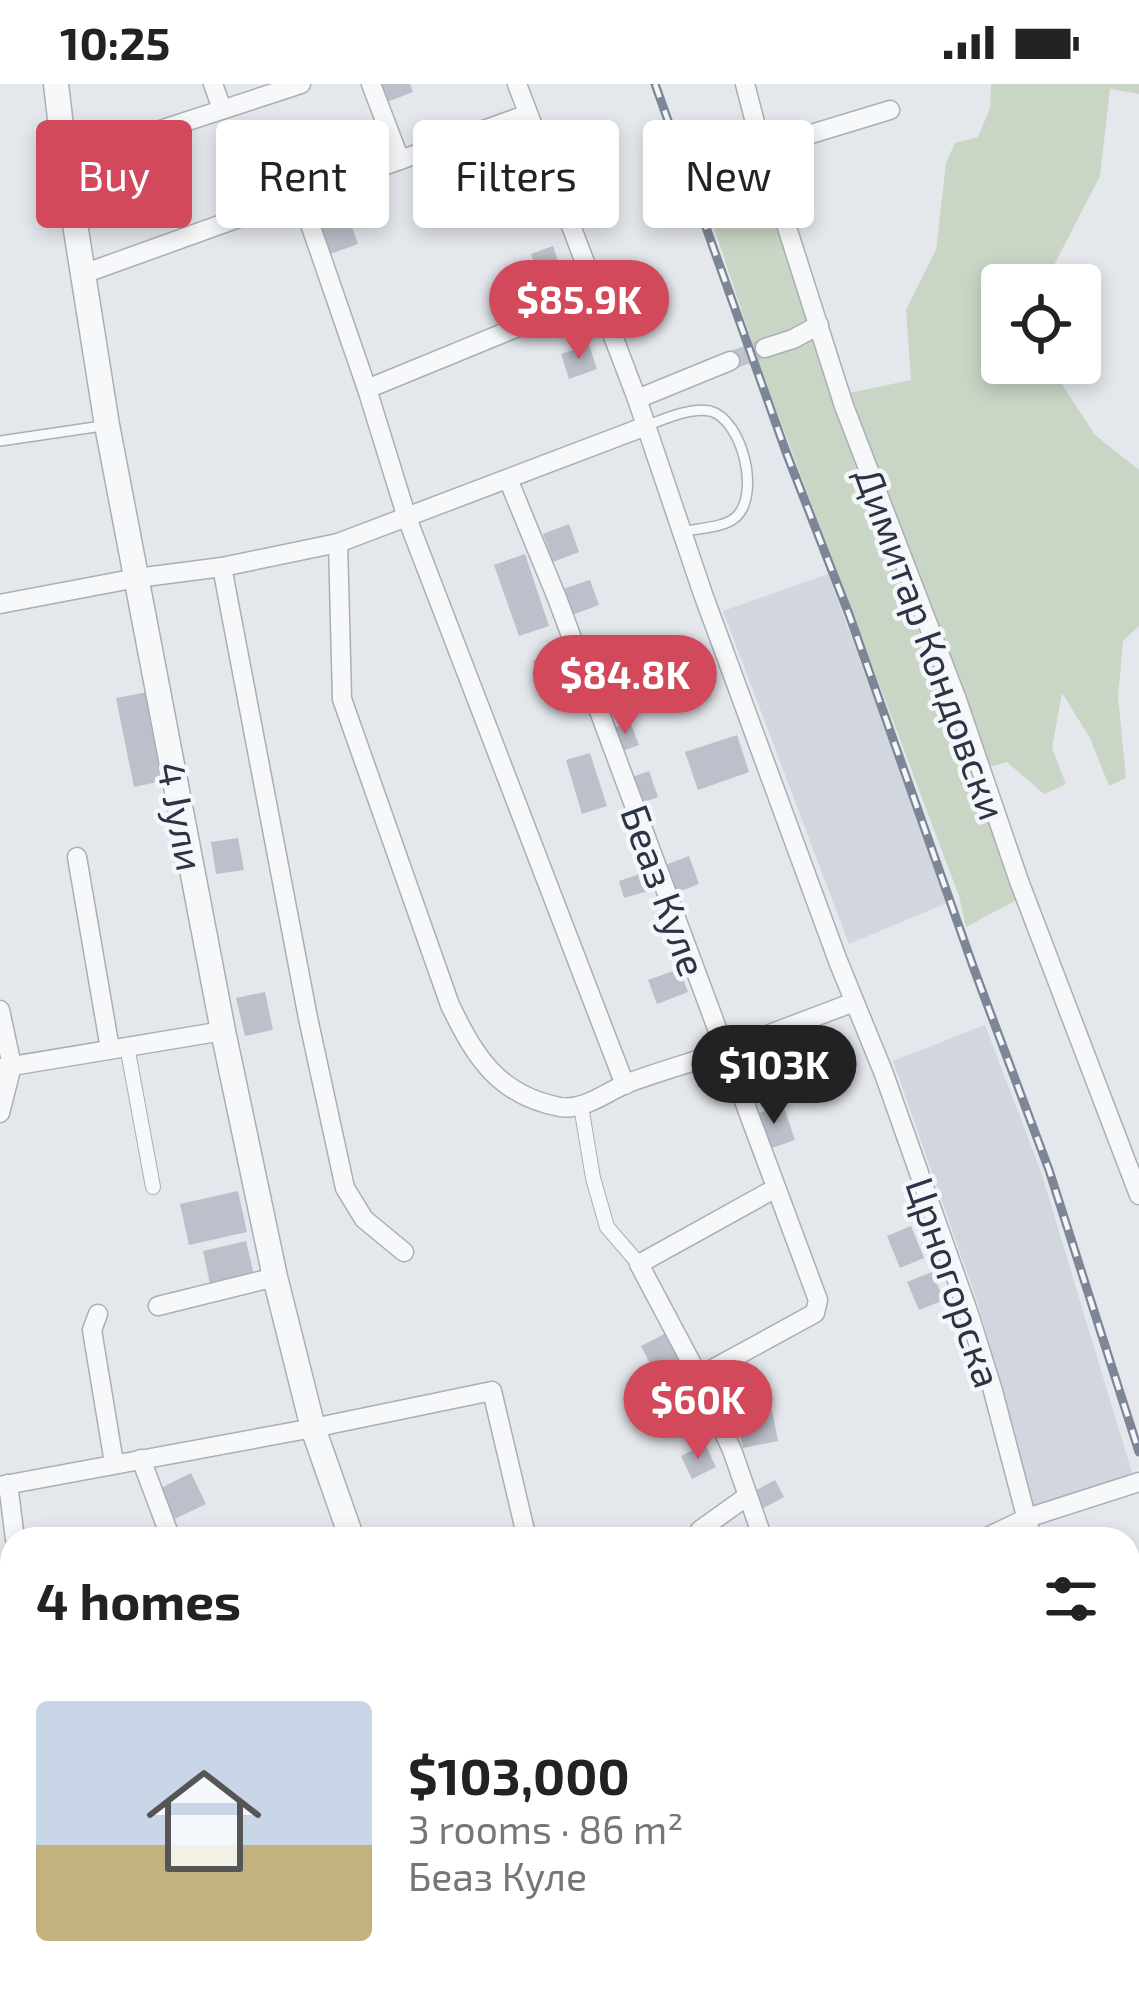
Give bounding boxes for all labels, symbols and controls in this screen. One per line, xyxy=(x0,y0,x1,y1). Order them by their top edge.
text: 10:25 xyxy=(60,15,170,69)
chip: Buy xyxy=(36,120,192,228)
chip: Rent xyxy=(216,120,389,228)
chip: Filters xyxy=(413,120,619,228)
chip: New xyxy=(643,120,814,228)
pin: $85.9K xyxy=(481,260,677,362)
map controls xyxy=(981,264,1101,384)
button: locate xyxy=(981,264,1101,384)
text: $85.9K xyxy=(516,275,642,322)
street label: Димитар Кондовски xyxy=(846,460,1018,826)
pin: $84.8K xyxy=(527,635,723,737)
text: $84.8K xyxy=(560,650,690,697)
street label: 4 Јули xyxy=(147,757,216,875)
street label: Беаз Куле xyxy=(611,798,718,982)
pin: $103K xyxy=(690,1025,858,1127)
text: $103K xyxy=(719,1040,829,1087)
street label: Црногорска xyxy=(897,1171,1013,1393)
pin: $60K xyxy=(627,1360,769,1462)
text: $60K xyxy=(651,1375,745,1422)
icon: filters xyxy=(1038,1566,1104,1632)
text: 4 homes xyxy=(36,1569,241,1630)
text: $103,000 xyxy=(408,1744,630,1805)
icon: home xyxy=(132,1749,276,1893)
text: 3 rooms · 86 m² xyxy=(408,1805,683,1852)
text: Беаз Куле xyxy=(408,1852,587,1899)

